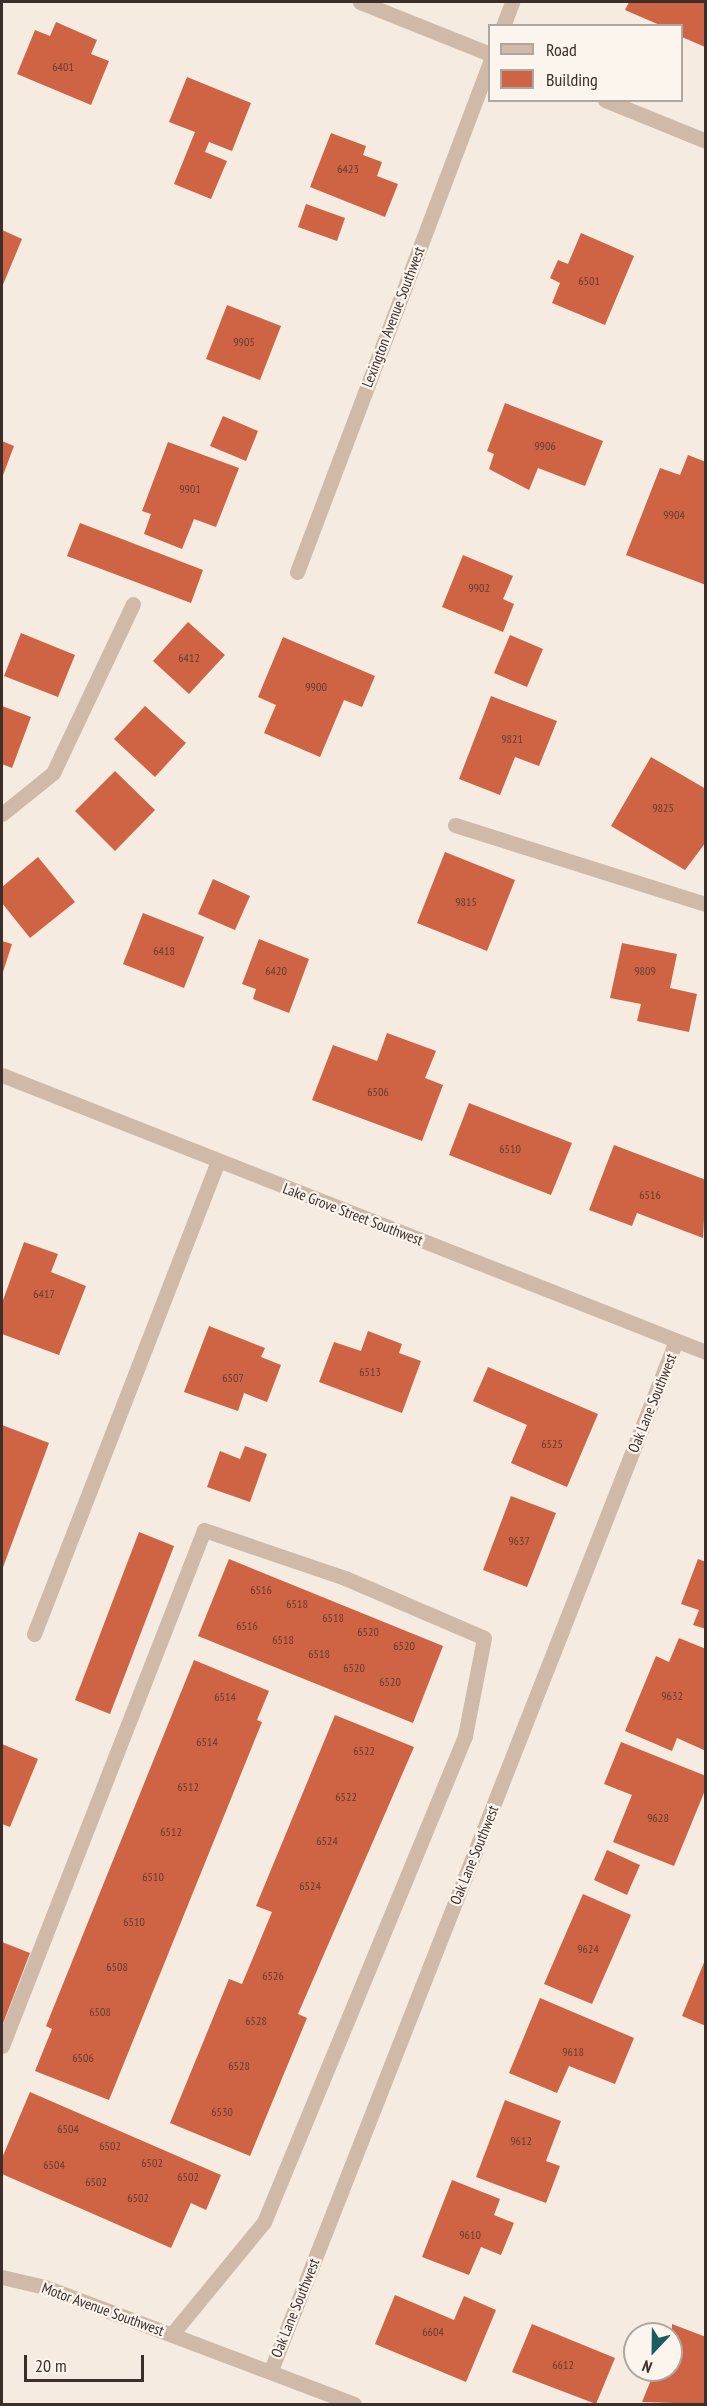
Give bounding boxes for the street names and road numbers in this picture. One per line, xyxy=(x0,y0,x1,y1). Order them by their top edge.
street label: Lexington Avenue Southwest xyxy=(358,244,428,390)
street label: Lake Grove Street Southwest xyxy=(280,1179,426,1249)
street label: Oak Lane Southwest xyxy=(624,1351,680,1455)
street label: Oak Lane Southwest xyxy=(446,1803,502,1907)
street label: Oak Lane Southwest xyxy=(267,2256,323,2360)
street label: Motor Avenue Southwest xyxy=(39,2278,167,2340)

